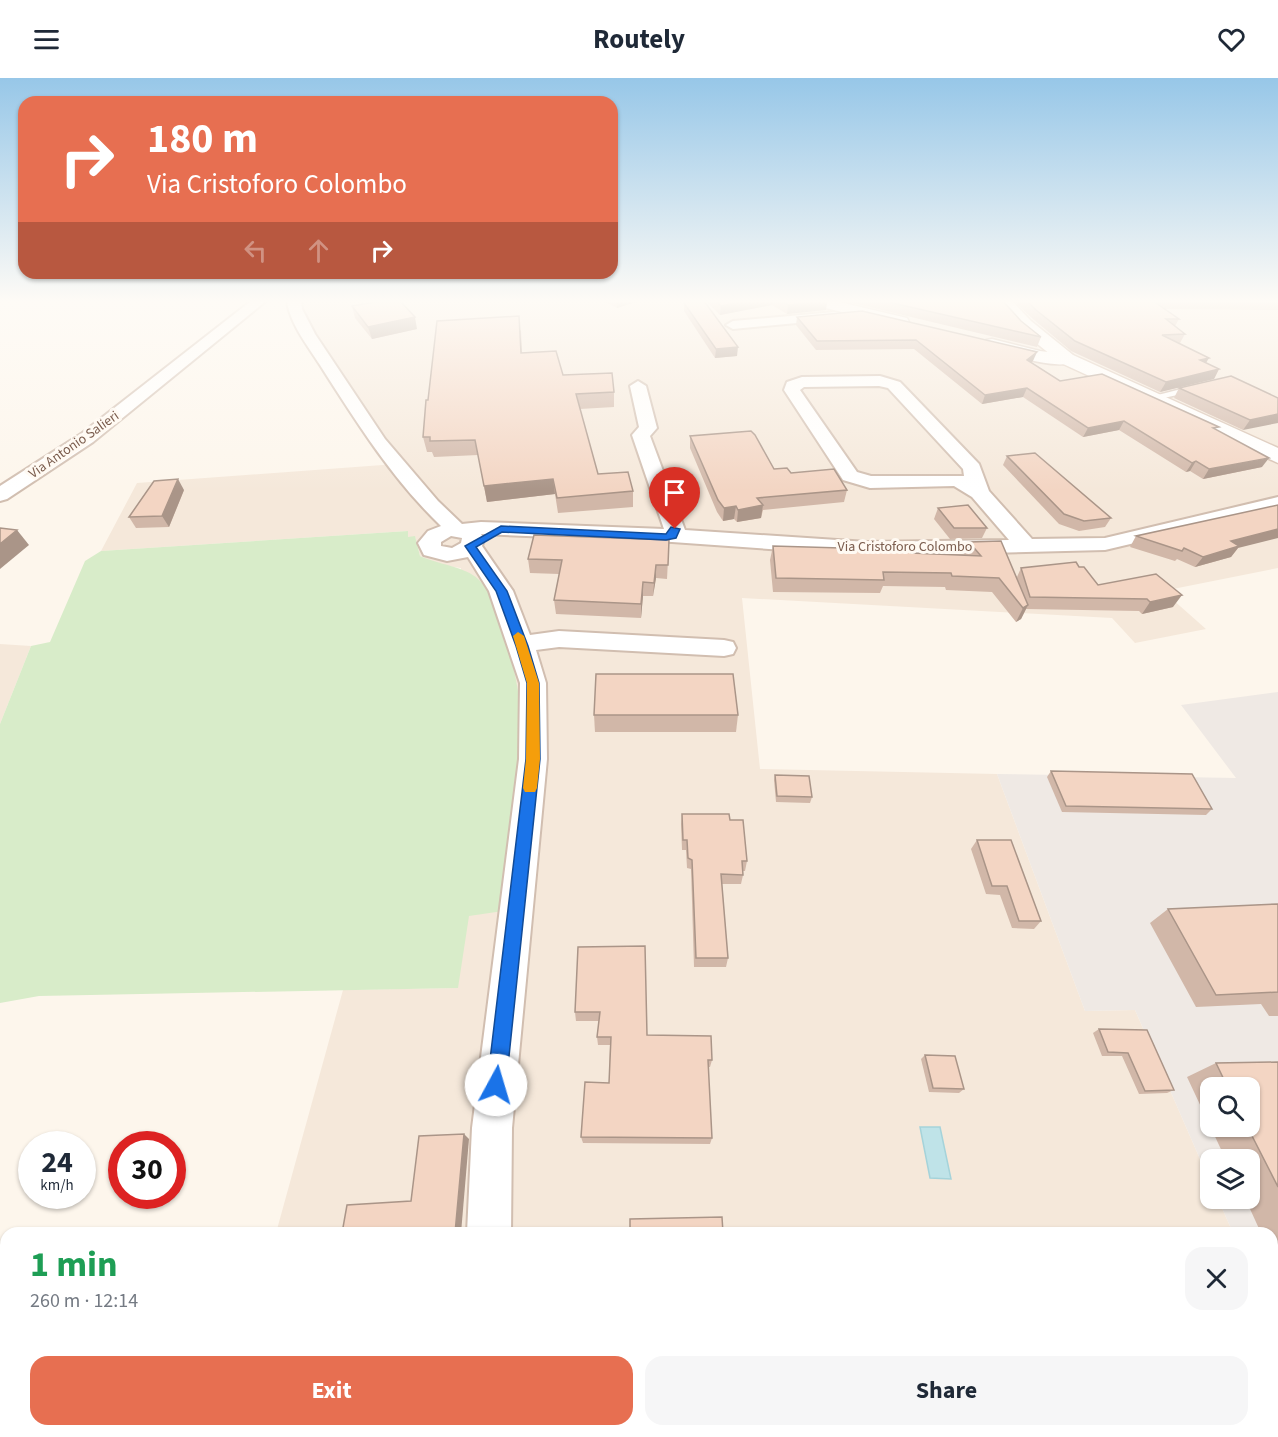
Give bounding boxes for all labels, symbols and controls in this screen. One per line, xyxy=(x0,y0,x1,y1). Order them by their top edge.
text: Routely xyxy=(593,20,685,59)
icon: menu xyxy=(30,23,63,56)
icon: heart xyxy=(1215,23,1248,56)
text: 180 m xyxy=(147,109,258,169)
icon: right xyxy=(48,120,126,198)
text: Via Cristoforo Colombo xyxy=(147,165,407,204)
icon: left xyxy=(239,234,272,267)
icon: ahead xyxy=(302,234,335,267)
icon: right xyxy=(365,234,398,267)
street label: Via Antonio Salieri xyxy=(25,406,123,484)
pin xyxy=(649,467,700,529)
icon: arrive xyxy=(658,476,691,509)
street label: Via Cristoforo Colombo xyxy=(838,537,972,557)
position arrow xyxy=(464,1053,528,1117)
map controls xyxy=(1200,1077,1260,1209)
button: search xyxy=(1200,1077,1260,1137)
speed limit sign: 30 xyxy=(108,1131,186,1209)
text: 24 xyxy=(41,1141,73,1184)
button: layers xyxy=(1200,1149,1260,1209)
text: km/h xyxy=(40,1175,74,1196)
text: 1 min xyxy=(30,1239,118,1290)
button: close xyxy=(1185,1247,1248,1310)
text: 260 m · 12:14 xyxy=(30,1287,138,1315)
button: Exit xyxy=(30,1356,633,1425)
button: Share xyxy=(645,1356,1248,1425)

